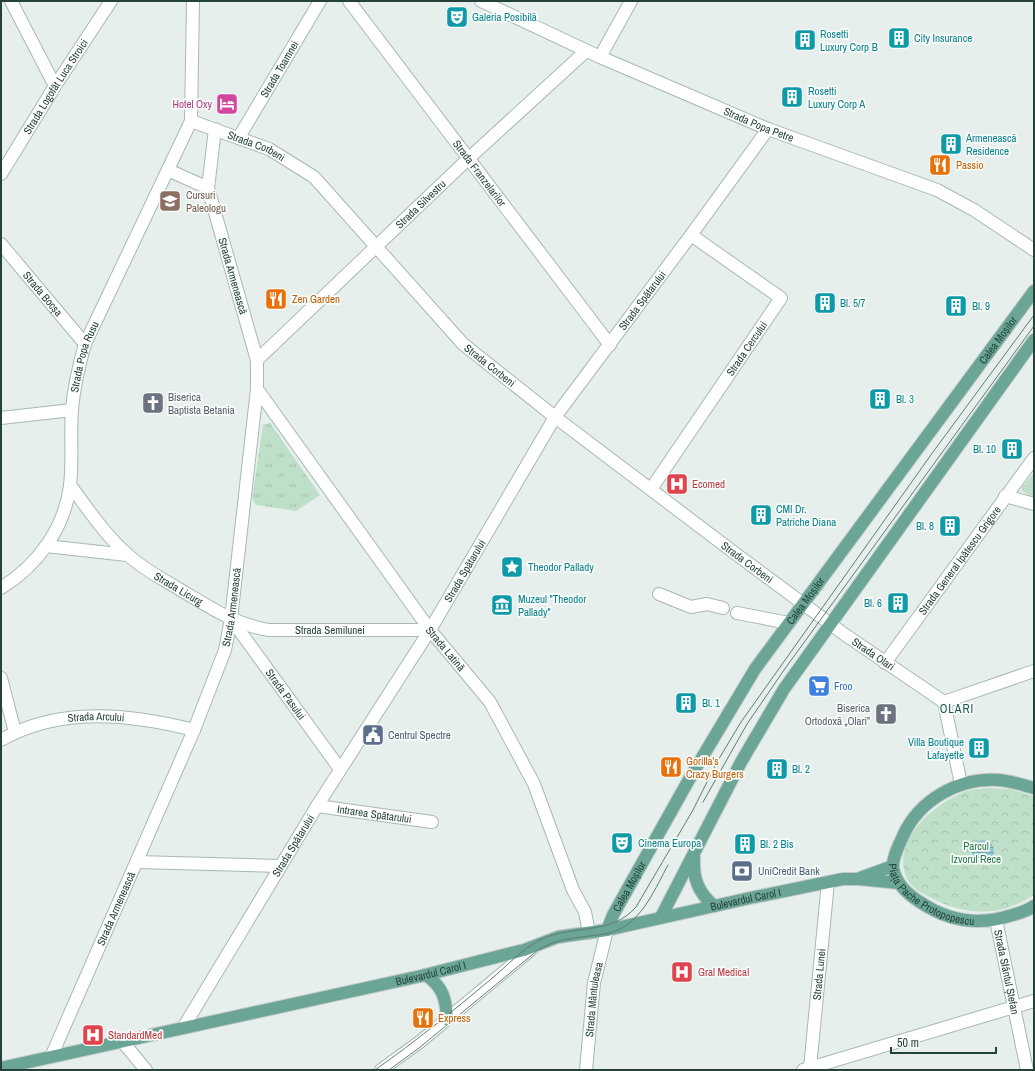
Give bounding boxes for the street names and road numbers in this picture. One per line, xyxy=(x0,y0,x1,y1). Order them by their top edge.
street label: Strada Logofăt Luca Stroici xyxy=(20,36,91,137)
street label: Strada Toamnei xyxy=(257,38,302,100)
street label: Strada Popa Petre xyxy=(722,104,796,145)
street label: Strada Corbeni xyxy=(226,128,288,164)
street label: Strada Franzelarilor xyxy=(450,137,509,209)
street label: Strada Silvestru xyxy=(393,177,449,231)
street label: Strada Armenească xyxy=(215,236,251,316)
street label: Strada Bocșa xyxy=(20,268,66,319)
street label: Strada Spătarului xyxy=(615,268,669,333)
street label: Calea Moșilor xyxy=(976,314,1020,367)
street label: Strada Popa Rusu xyxy=(67,319,102,393)
street label: Strada Cercului xyxy=(723,319,770,378)
street label: Strada Corbeni xyxy=(462,341,518,390)
street label: Strada General Ipătescu Grigore xyxy=(915,503,1004,617)
street label: Strada Spătarului xyxy=(441,537,489,605)
street label: Strada Corbeni xyxy=(718,538,776,586)
street label: Strada Armenească xyxy=(219,567,244,648)
street label: Strada Licurg xyxy=(152,569,205,609)
street label: Calea Moșilor xyxy=(783,574,828,627)
street label: Strada Semilunei xyxy=(295,623,365,637)
street label: Strada Latină xyxy=(423,623,468,674)
street label: Strada Olari xyxy=(849,634,897,673)
street label: Strada Pasului xyxy=(263,666,309,722)
street label: Strada Arcului xyxy=(67,709,125,725)
street label: Intrarea Spătarului xyxy=(336,802,413,826)
street label: Strada Spătarului xyxy=(269,812,317,879)
street label: Calea Moșilor xyxy=(609,859,649,914)
street label: Piața Pache Protopopescu xyxy=(886,863,975,928)
street label: Strada Armenească xyxy=(94,869,138,948)
street label: Bulevardul Carol I xyxy=(709,885,782,914)
street label: Strada Sfântul Ștefan xyxy=(991,928,1022,1015)
street label: Strada Lunei xyxy=(810,948,829,1001)
street label: Bulevardul Carol I xyxy=(394,958,467,988)
street label: Strada Mântuleasa xyxy=(582,960,606,1038)

